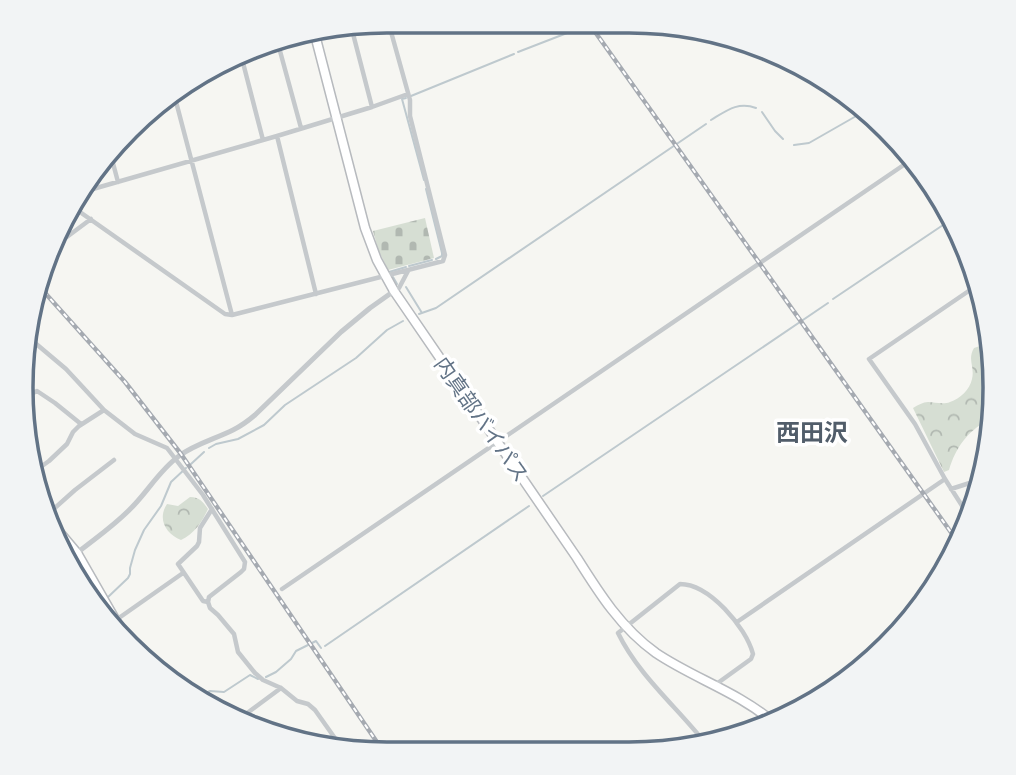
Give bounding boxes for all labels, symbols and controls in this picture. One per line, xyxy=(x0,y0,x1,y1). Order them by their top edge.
street label: 内真部バイパス xyxy=(430,352,534,486)
district label: 西田沢 xyxy=(776,419,848,446)

